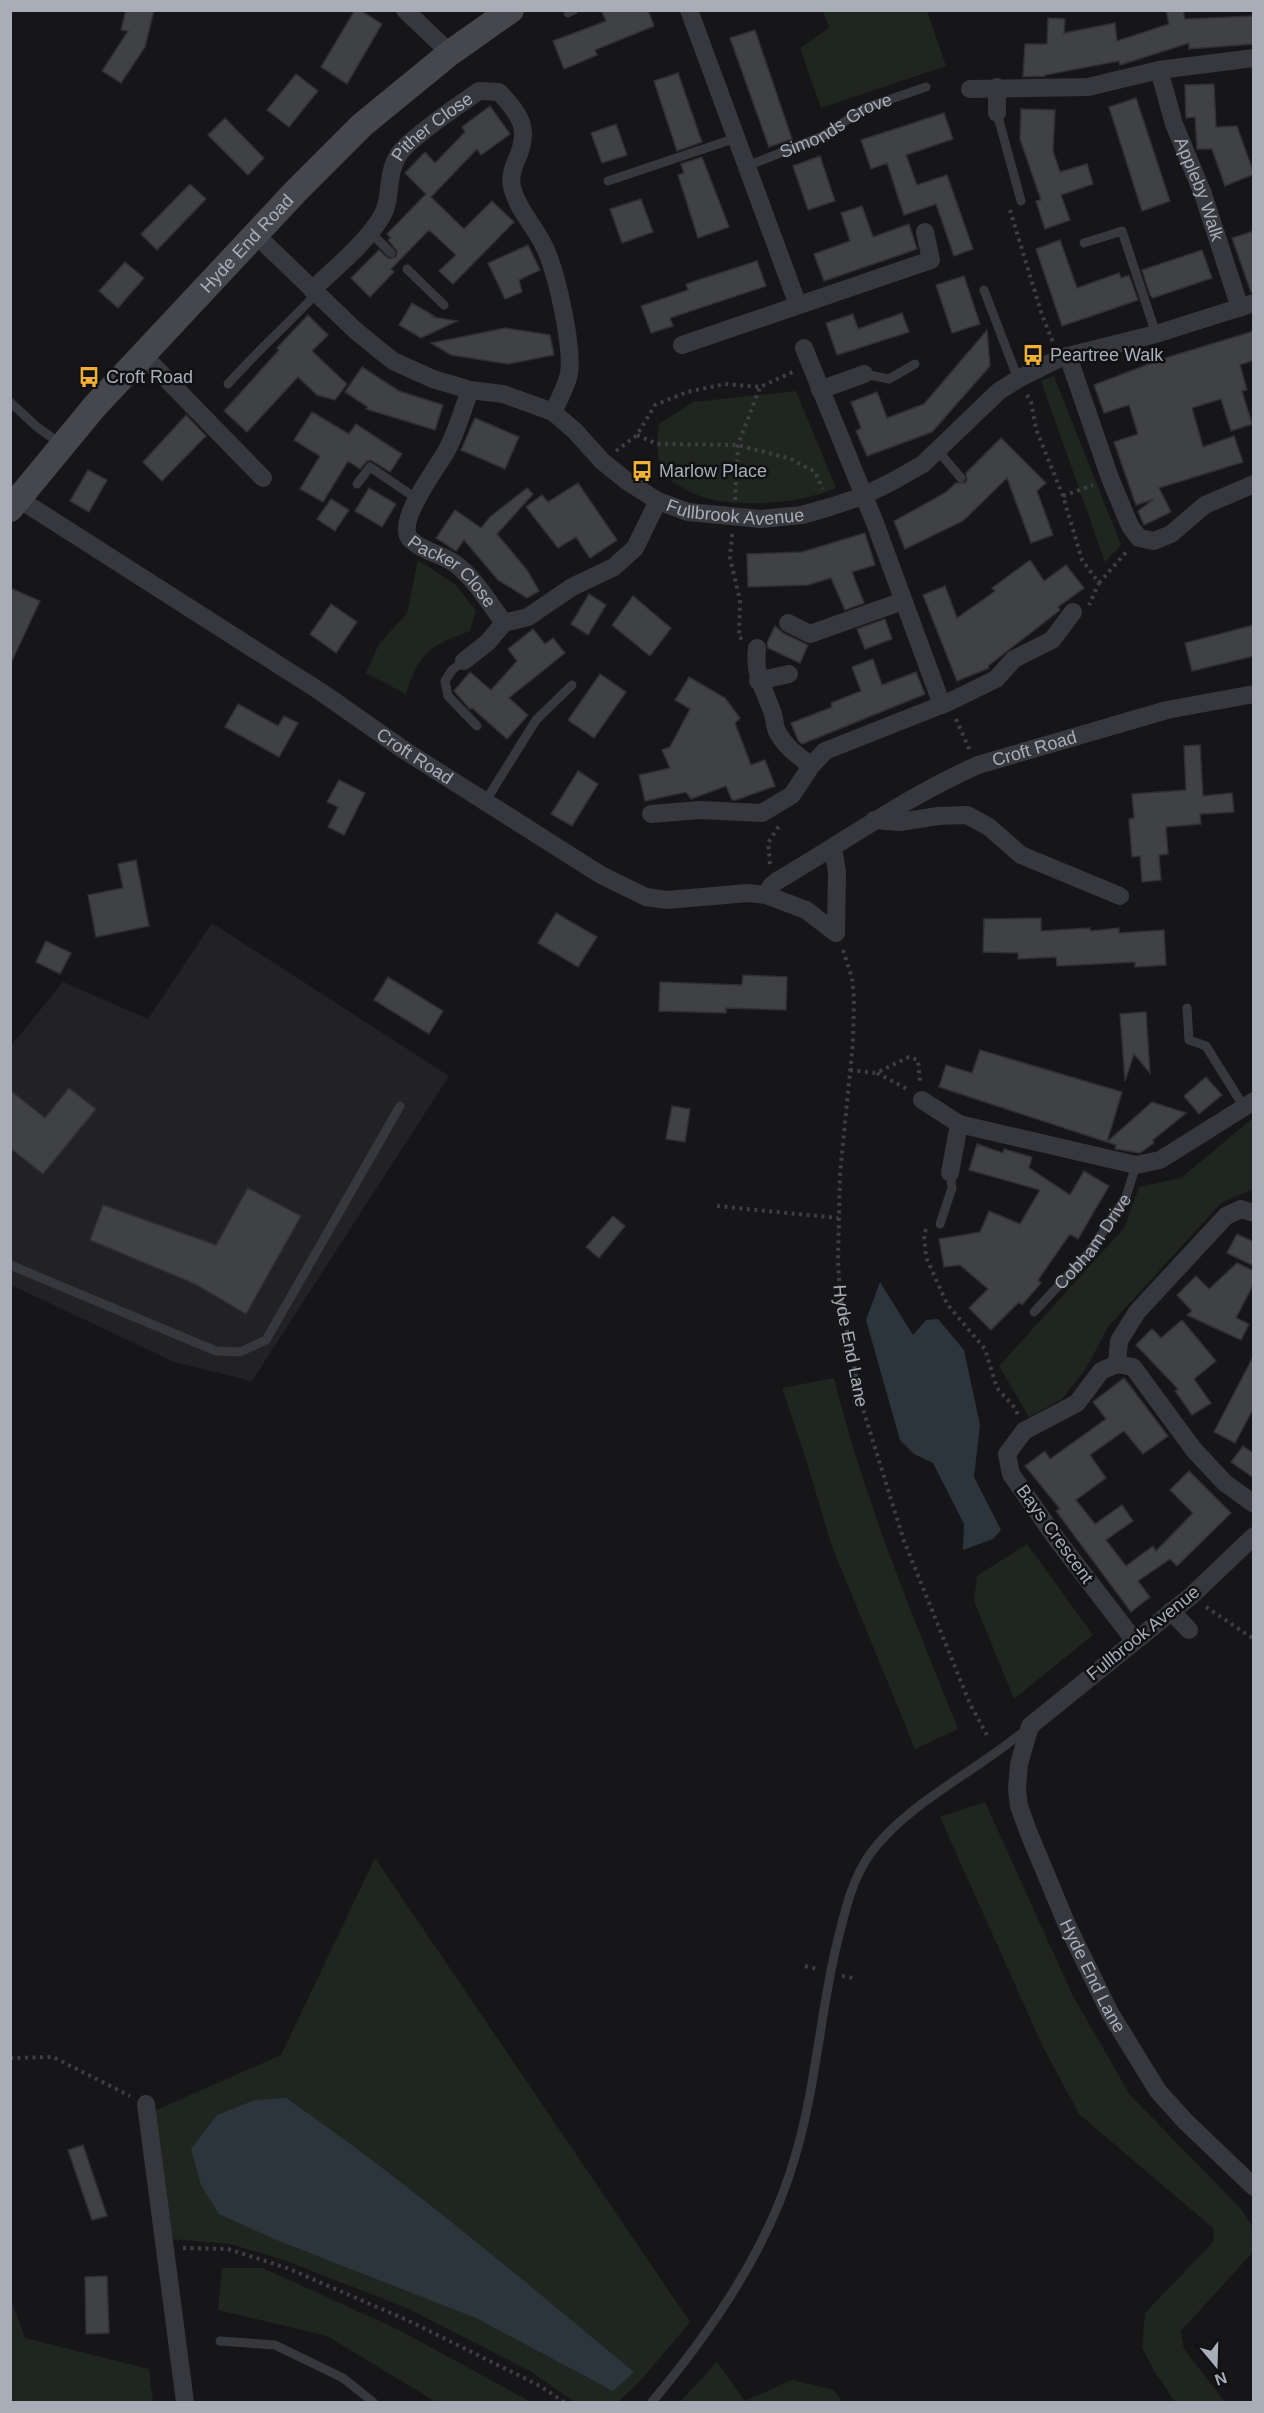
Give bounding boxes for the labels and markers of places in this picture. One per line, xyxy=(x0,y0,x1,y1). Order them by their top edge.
bus stop icon: Peartree Walk xyxy=(1021,343,1045,367)
place label: Peartree Walk xyxy=(1050,345,1164,365)
bus stop icon: Croft Road xyxy=(77,365,101,389)
place label: Croft Road xyxy=(106,367,193,387)
bus stop icon: Marlow Place xyxy=(630,459,654,483)
place label: Marlow Place xyxy=(659,461,767,481)

